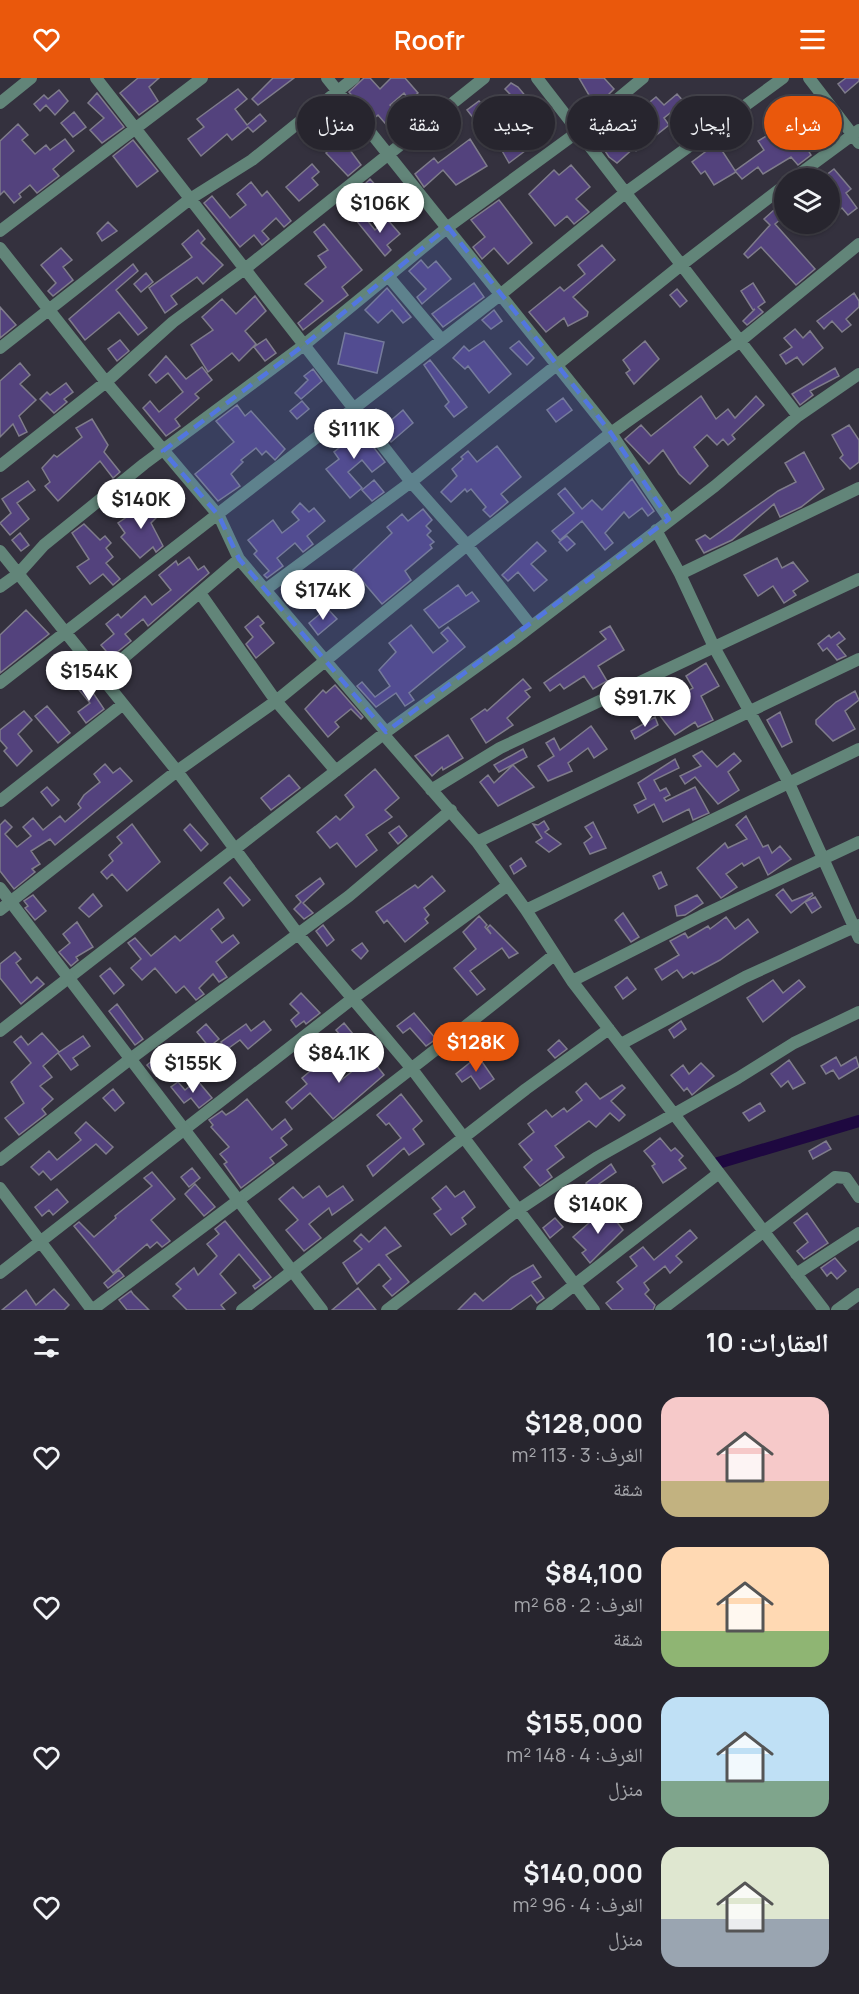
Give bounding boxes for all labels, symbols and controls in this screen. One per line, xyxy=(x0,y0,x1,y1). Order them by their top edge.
text: Roofr xyxy=(394,21,465,58)
icon: heart xyxy=(30,23,63,56)
icon: menu xyxy=(796,23,829,56)
chip: منزل xyxy=(297,96,375,150)
chip: شقة xyxy=(387,96,461,150)
chip: جديد xyxy=(473,96,555,150)
chip: تصفية xyxy=(567,96,658,150)
chip: إيجار xyxy=(670,96,752,150)
chip: شراء xyxy=(764,96,842,150)
map controls xyxy=(774,168,840,234)
button: layers xyxy=(774,168,840,234)
pin: $106K xyxy=(338,183,422,234)
text: $106K xyxy=(350,189,410,216)
pin: $111K xyxy=(312,409,396,460)
text: $111K xyxy=(328,415,380,442)
pin: $140K xyxy=(99,479,183,530)
text: $140K xyxy=(111,485,171,512)
pin: $174K xyxy=(281,570,365,621)
text: $174K xyxy=(295,576,351,603)
pin: $154K xyxy=(47,651,131,702)
text: $154K xyxy=(60,657,118,684)
pin: $91.7K xyxy=(596,677,694,728)
text: $91.7K xyxy=(614,683,676,710)
pin: $128K xyxy=(434,1022,518,1073)
text: $128K xyxy=(447,1028,505,1055)
pin: $84.1K xyxy=(290,1033,388,1084)
text: $84.1K xyxy=(308,1039,370,1066)
pin: $155K xyxy=(151,1043,235,1094)
text: $155K xyxy=(164,1049,222,1076)
pin: $140K xyxy=(556,1184,640,1235)
text: $140K xyxy=(568,1190,628,1217)
text: العقارات: 10 xyxy=(705,1324,829,1360)
icon: filters xyxy=(30,1330,63,1363)
text: $128,000 xyxy=(525,1405,643,1441)
icon: home xyxy=(709,1421,781,1493)
icon: heart xyxy=(30,1441,63,1474)
text: الغرف: 3 · 113 m² xyxy=(511,1441,643,1468)
text: شقة xyxy=(613,1475,643,1502)
text: $84,100 xyxy=(545,1555,643,1591)
icon: home xyxy=(709,1571,781,1643)
icon: heart xyxy=(30,1591,63,1624)
text: الغرف: 2 · 68 m² xyxy=(514,1591,643,1618)
text: شقة xyxy=(613,1625,643,1652)
text: $155,000 xyxy=(526,1705,643,1741)
icon: home xyxy=(709,1721,781,1793)
icon: heart xyxy=(30,1741,63,1774)
text: الغرف: 4 · 148 m² xyxy=(506,1741,643,1768)
text: منزل xyxy=(608,1775,643,1802)
text: $140,000 xyxy=(523,1855,643,1891)
icon: home xyxy=(709,1871,781,1943)
icon: heart xyxy=(30,1891,63,1924)
text: الغرف: 4 · 96 m² xyxy=(513,1891,643,1918)
text: منزل xyxy=(608,1925,643,1952)

